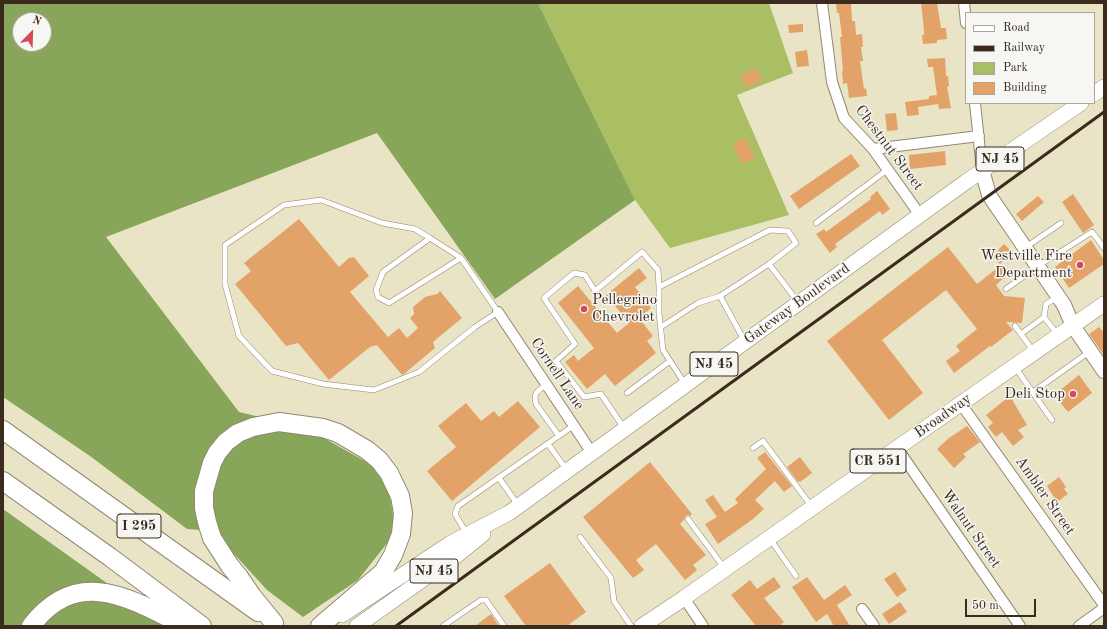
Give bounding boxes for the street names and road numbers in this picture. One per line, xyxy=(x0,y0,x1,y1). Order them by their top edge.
street label: Chestnut Street xyxy=(851,102,927,194)
road number: NJ 45 xyxy=(976,147,1024,171)
street label: Gateway Boulevard xyxy=(741,260,853,348)
street label: Cornell Lane xyxy=(526,334,588,414)
road number: NJ 45 xyxy=(690,352,738,376)
street label: Broadway xyxy=(911,390,975,442)
road number: CR 551 xyxy=(850,449,906,473)
street label: Ambler Street xyxy=(1011,453,1079,539)
street label: Walnut Street xyxy=(937,486,1005,572)
road number: I 295 xyxy=(117,514,161,538)
road number: NJ 45 xyxy=(410,559,458,583)

